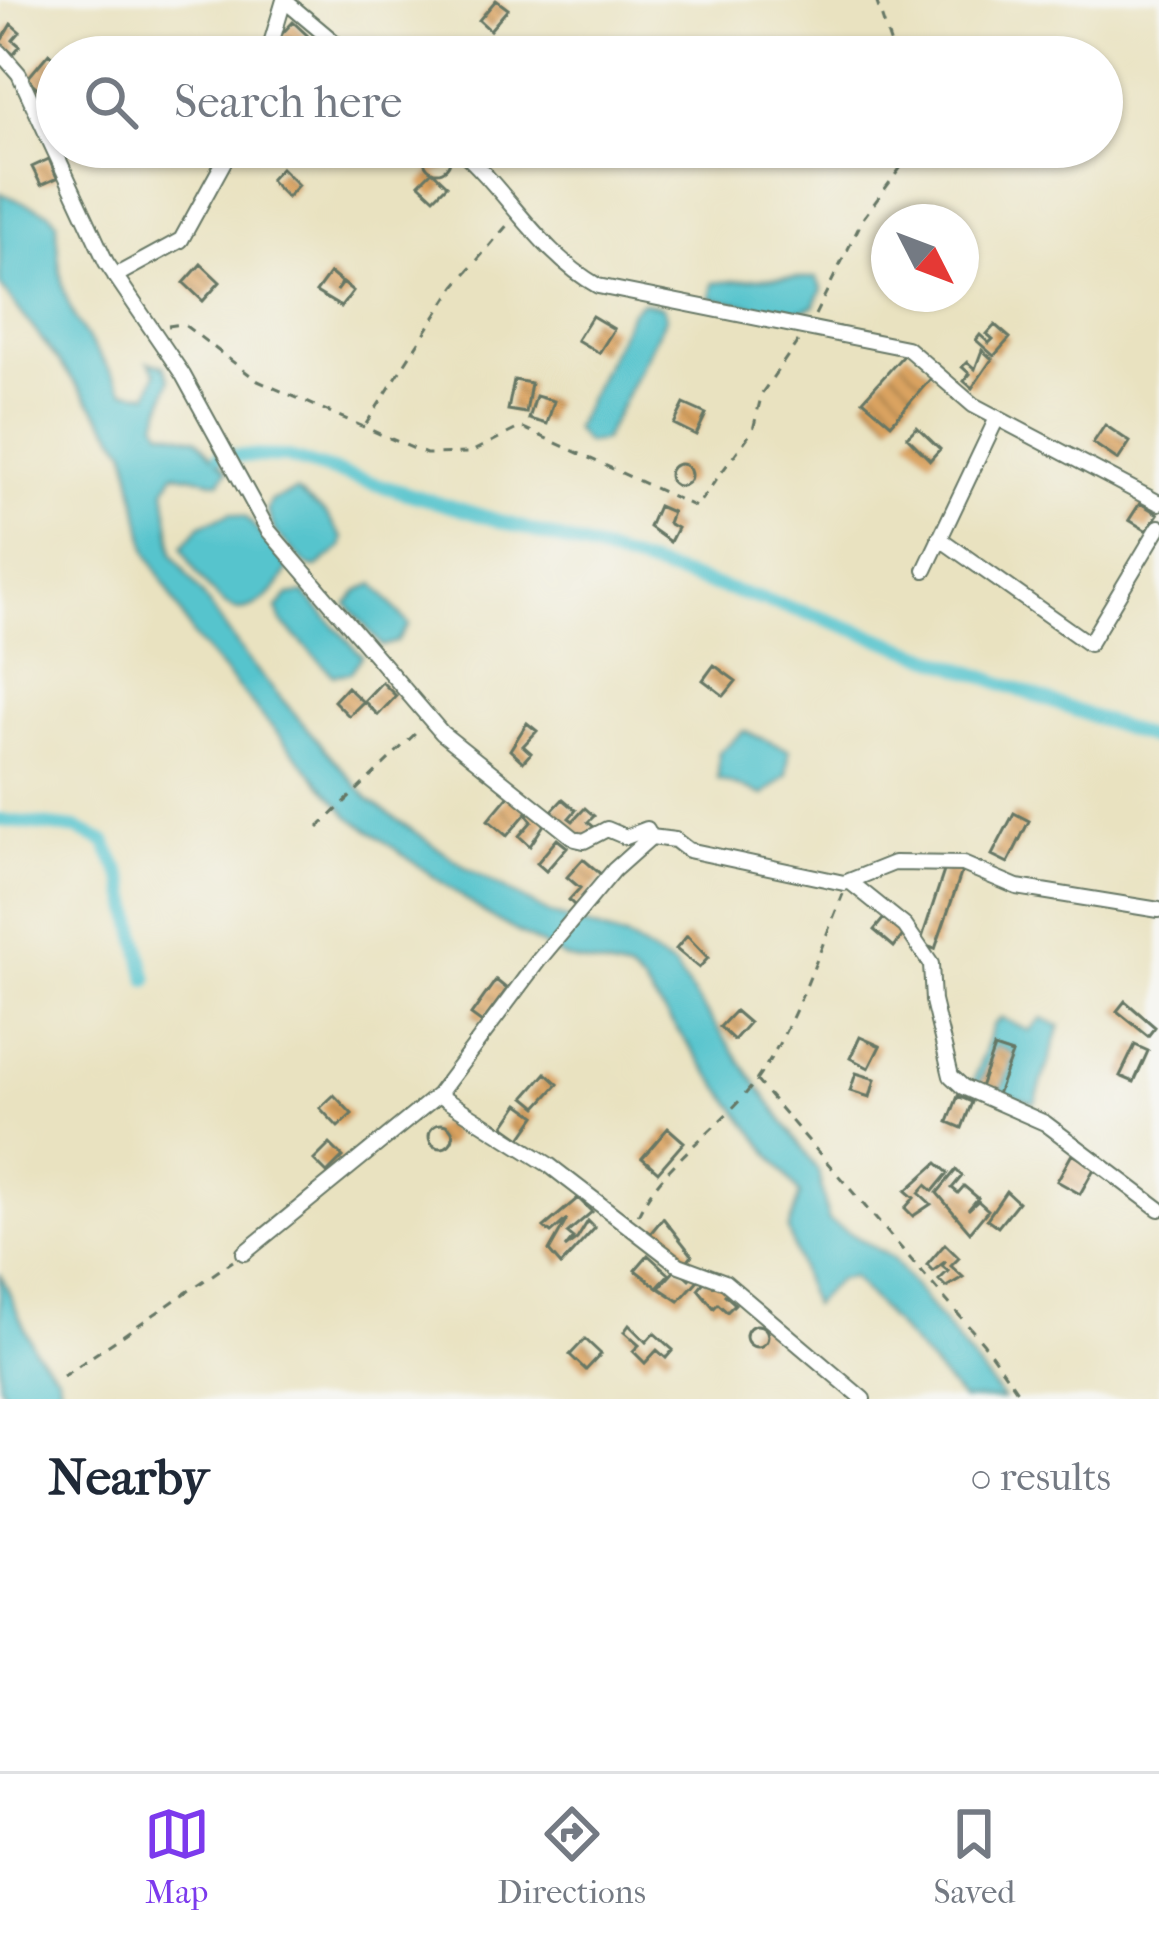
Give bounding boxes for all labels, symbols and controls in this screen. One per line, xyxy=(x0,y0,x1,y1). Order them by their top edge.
search box xyxy=(36,36,1123,168)
icon: search xyxy=(78,69,144,135)
text: Search here xyxy=(174,76,402,129)
north arrow xyxy=(871,204,979,312)
text: Nearby xyxy=(48,1447,209,1507)
text: 0 results xyxy=(970,1454,1111,1500)
tab: Map xyxy=(144,1801,210,1912)
tab: Directions xyxy=(497,1801,646,1912)
tab: Saved xyxy=(933,1801,1015,1912)

